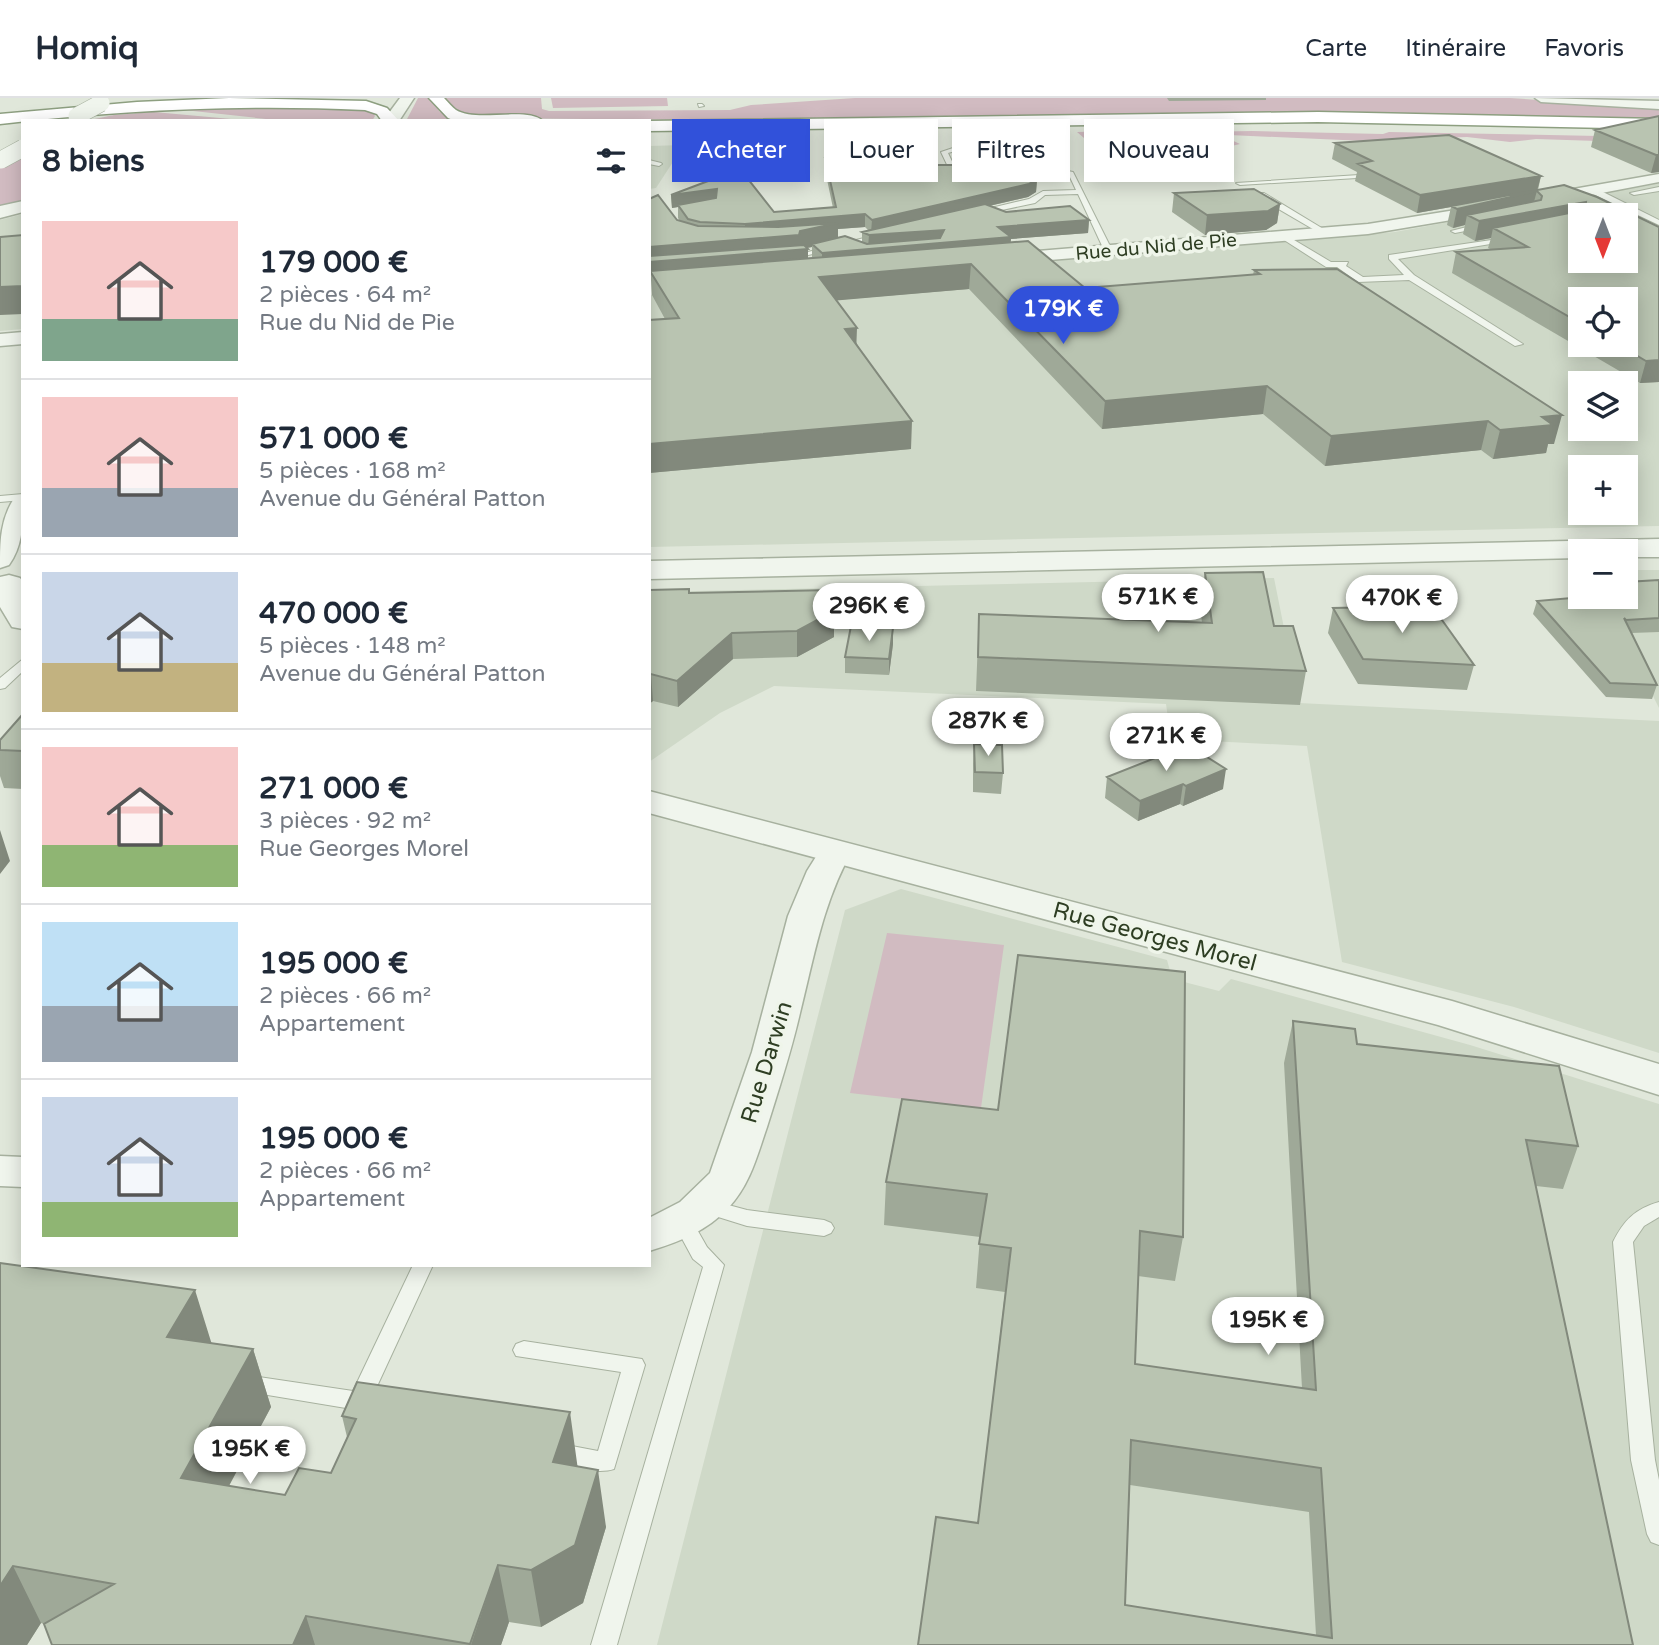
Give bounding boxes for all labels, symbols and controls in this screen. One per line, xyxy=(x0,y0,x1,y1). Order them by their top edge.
text: Homiq xyxy=(35,29,139,68)
text: Carte xyxy=(1305,34,1367,63)
text: Itinéraire xyxy=(1405,34,1506,63)
text: Favoris xyxy=(1544,34,1624,63)
chip: Acheter xyxy=(672,119,810,182)
chip: Louer xyxy=(824,119,938,182)
chip: Filtres xyxy=(952,119,1070,182)
chip: Nouveau xyxy=(1084,119,1234,182)
icon: filters xyxy=(592,142,630,180)
text: 8 biens xyxy=(42,143,145,180)
north arrow xyxy=(1568,203,1638,273)
map controls xyxy=(1568,203,1638,609)
street label: Rue du Nid de Pie xyxy=(1075,229,1238,265)
text: 179 000 € xyxy=(259,244,408,281)
icon: home xyxy=(98,249,182,333)
text: 2 pièces · 64 m² xyxy=(259,281,431,309)
pin: 179K € xyxy=(1006,286,1120,346)
button: locate xyxy=(1568,287,1638,357)
text: 179K € xyxy=(1023,295,1103,323)
text: Rue du Nid de Pie xyxy=(259,309,455,337)
button: layers xyxy=(1568,371,1638,441)
text: 571 000 € xyxy=(259,420,408,457)
icon: home xyxy=(98,425,182,509)
button: + xyxy=(1568,455,1638,525)
text: 5 pièces · 168 m² xyxy=(259,457,446,485)
text: Avenue du Général Patton xyxy=(259,485,546,513)
button: − xyxy=(1568,539,1638,609)
pin: 571K € xyxy=(1101,574,1215,634)
pin: 470K € xyxy=(1345,575,1459,635)
text: 571K € xyxy=(1118,583,1198,611)
pin: 296K € xyxy=(812,584,926,643)
text: 470K € xyxy=(1362,584,1442,612)
text: 296K € xyxy=(829,592,909,620)
text: 470 000 € xyxy=(259,595,408,632)
icon: home xyxy=(98,600,182,684)
text: 5 pièces · 148 m² xyxy=(259,632,446,660)
text: Avenue du Général Patton xyxy=(259,660,546,688)
pin: 287K € xyxy=(931,698,1045,758)
text: 287K € xyxy=(948,707,1028,735)
pin: 271K € xyxy=(1109,714,1223,773)
text: 271K € xyxy=(1126,722,1206,750)
text: 271 000 € xyxy=(259,770,408,807)
icon: home xyxy=(98,775,182,859)
text: 3 pièces · 92 m² xyxy=(259,807,431,835)
text: Rue Georges Morel xyxy=(259,835,469,863)
street label: Rue Georges Morel xyxy=(1050,896,1260,978)
text: 195 000 € xyxy=(259,945,408,982)
icon: home xyxy=(98,950,182,1034)
text: 2 pièces · 66 m² xyxy=(259,982,431,1010)
street label: Rue Darwin xyxy=(735,998,799,1127)
text: Appartement xyxy=(259,1010,405,1038)
text: 195 000 € xyxy=(259,1120,408,1157)
icon: home xyxy=(98,1125,182,1209)
text: 2 pièces · 66 m² xyxy=(259,1157,431,1185)
text: Appartement xyxy=(259,1185,405,1213)
pin: 195K € xyxy=(1211,1298,1325,1357)
text: 195K € xyxy=(1228,1306,1308,1334)
pin: 195K € xyxy=(193,1426,307,1486)
text: 195K € xyxy=(210,1435,290,1463)

